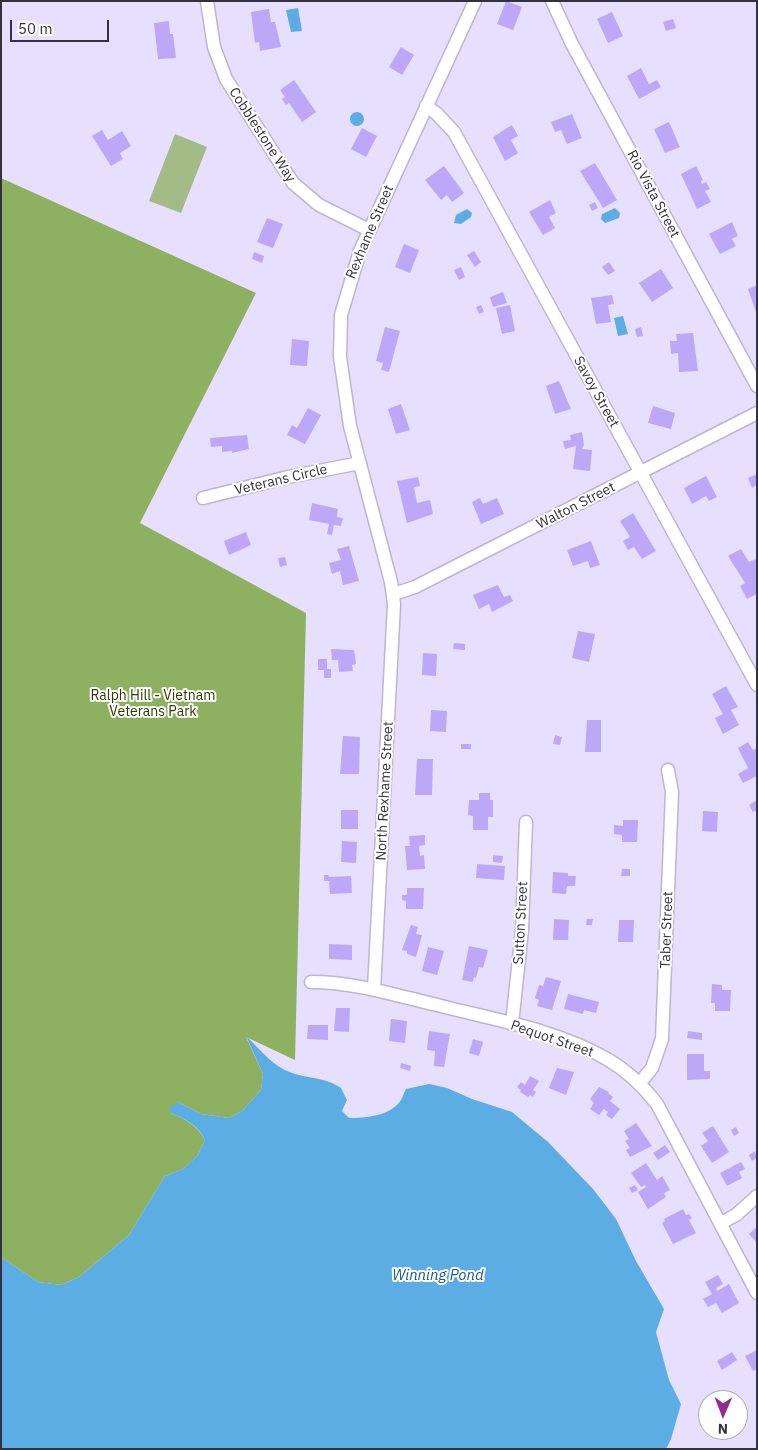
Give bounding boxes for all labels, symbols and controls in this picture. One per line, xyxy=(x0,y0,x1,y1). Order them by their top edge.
scale bar xyxy=(12,10,111,42)
text: 50 m xyxy=(18,19,53,38)
street label: Cobblestone Way xyxy=(225,85,299,185)
street label: Rio Vista Street xyxy=(623,147,683,241)
street label: Rexhame Street xyxy=(343,183,397,281)
street label: Savoy Street xyxy=(570,353,622,431)
street label: Veterans Circle xyxy=(233,461,329,499)
street label: Walton Street xyxy=(534,479,618,533)
park label: Ralph Hill - Vietnam Veterans Park xyxy=(91,688,215,720)
street label: North Rexhame Street xyxy=(373,721,397,861)
street label: Sutton Street xyxy=(510,881,532,965)
street label: Taber Street xyxy=(657,891,677,969)
street label: Pequot Street xyxy=(508,1017,596,1061)
water label: Winning Pond xyxy=(392,1267,484,1285)
north arrow xyxy=(698,1390,748,1440)
text: N xyxy=(718,1420,728,1438)

